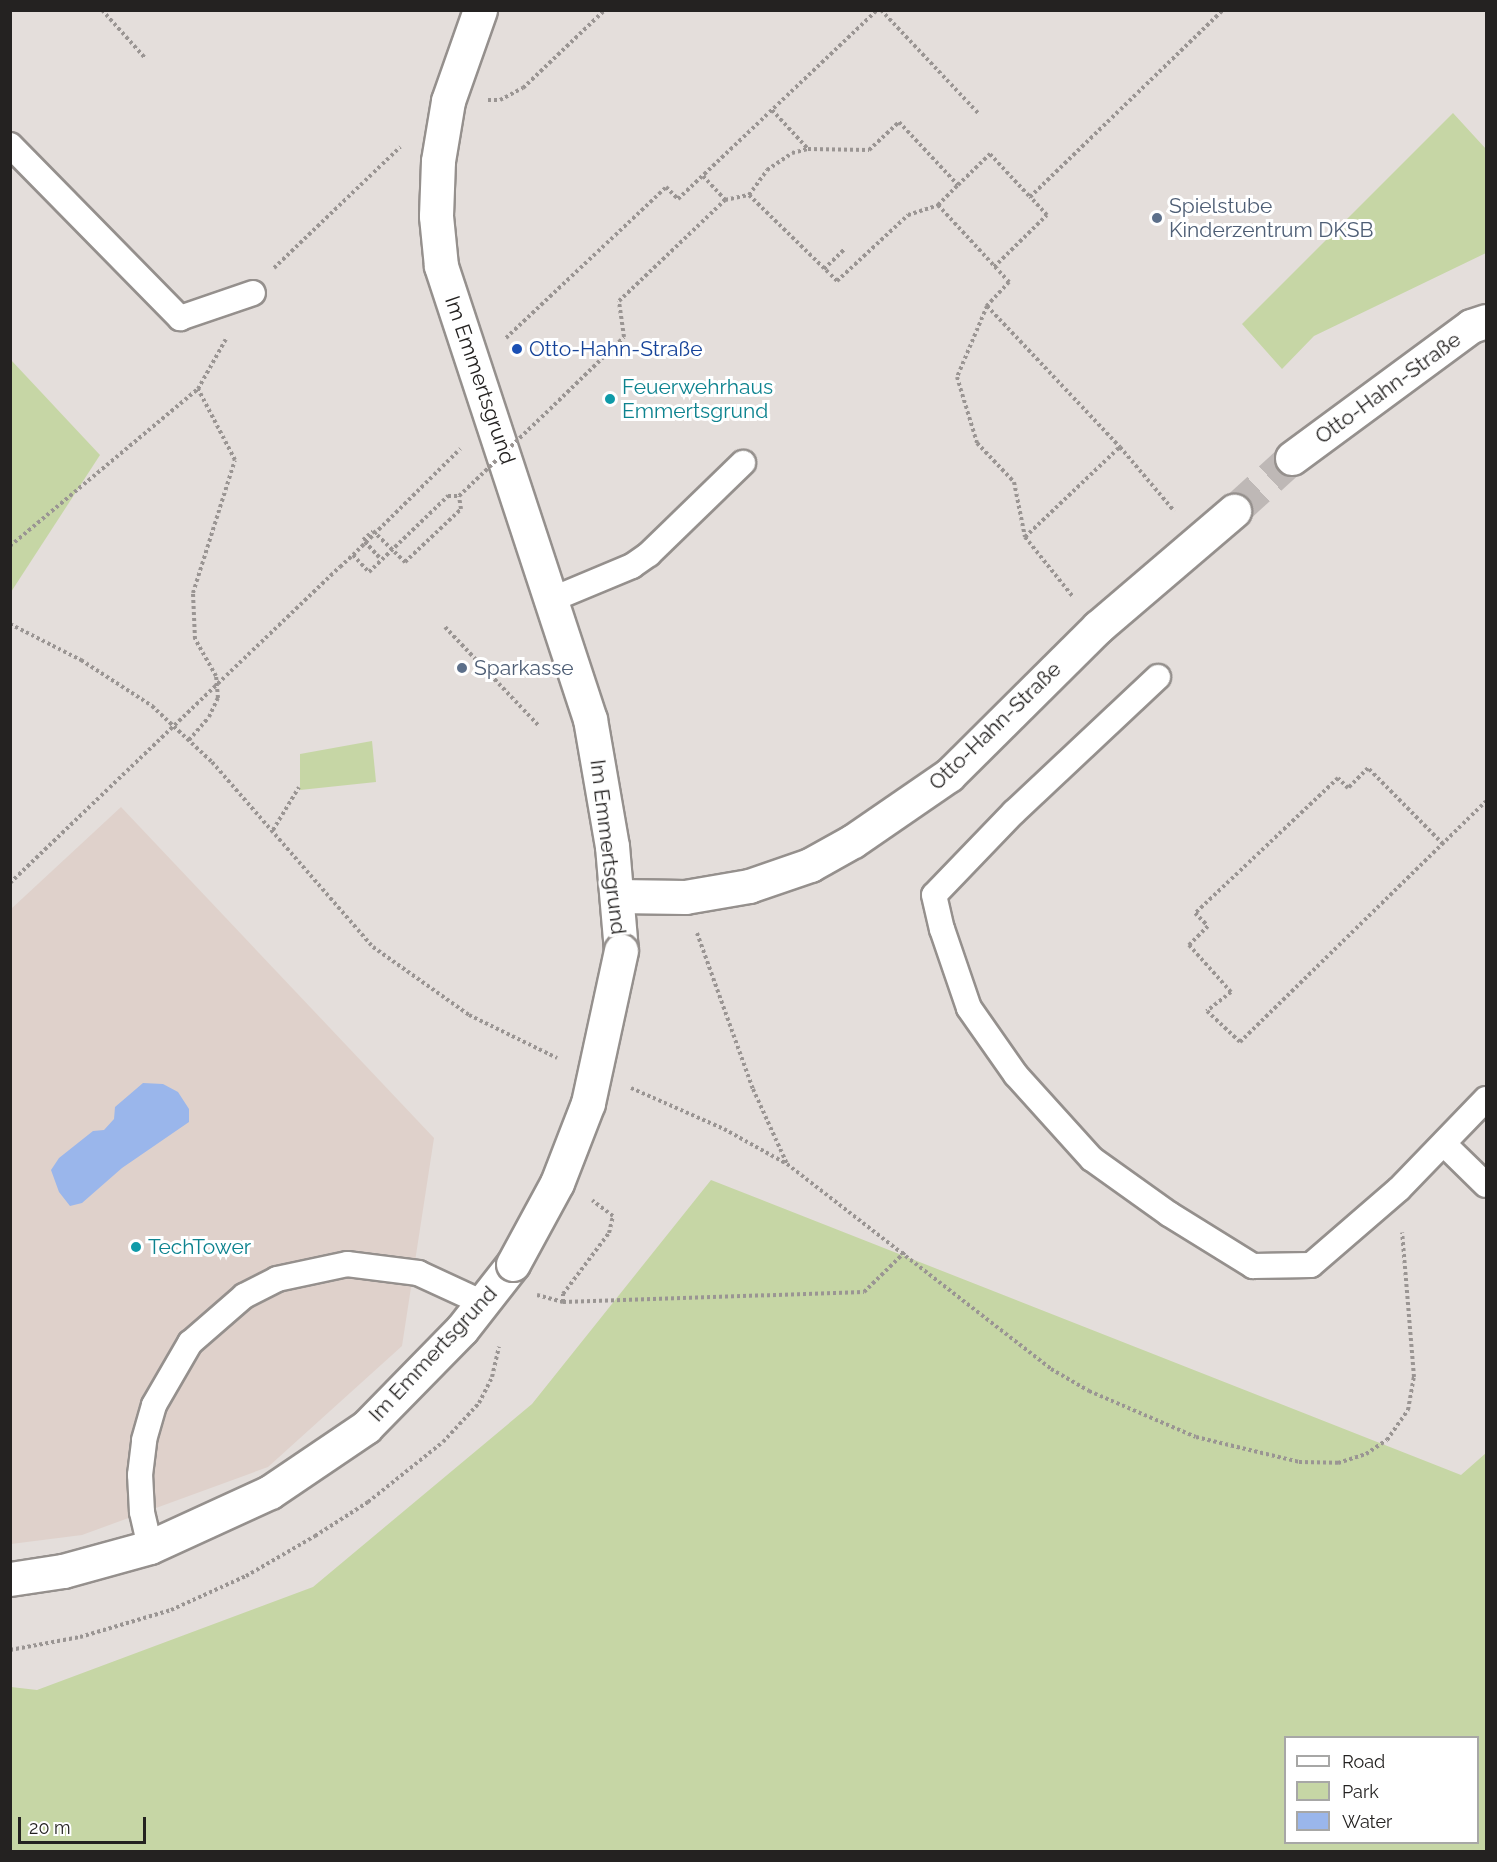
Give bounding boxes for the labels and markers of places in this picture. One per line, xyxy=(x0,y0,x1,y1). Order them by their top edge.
place label: Spielstube Kinderzentrum DKSB xyxy=(1169,193,1373,243)
marker: Spielstube Kinderzentrum DKSB xyxy=(1150,211,1164,225)
place label: Otto-Hahn-Straße xyxy=(529,336,702,362)
marker: Otto-Hahn-Straße xyxy=(510,342,524,356)
place label: Feuerwehrhaus Emmertsgrund xyxy=(622,374,773,424)
marker: Feuerwehrhaus Emmertsgrund xyxy=(603,392,617,406)
place label: Sparkasse xyxy=(474,655,574,681)
marker: Sparkasse xyxy=(455,661,469,675)
place label: TechTower xyxy=(148,1234,251,1260)
marker: TechTower xyxy=(129,1240,143,1254)

